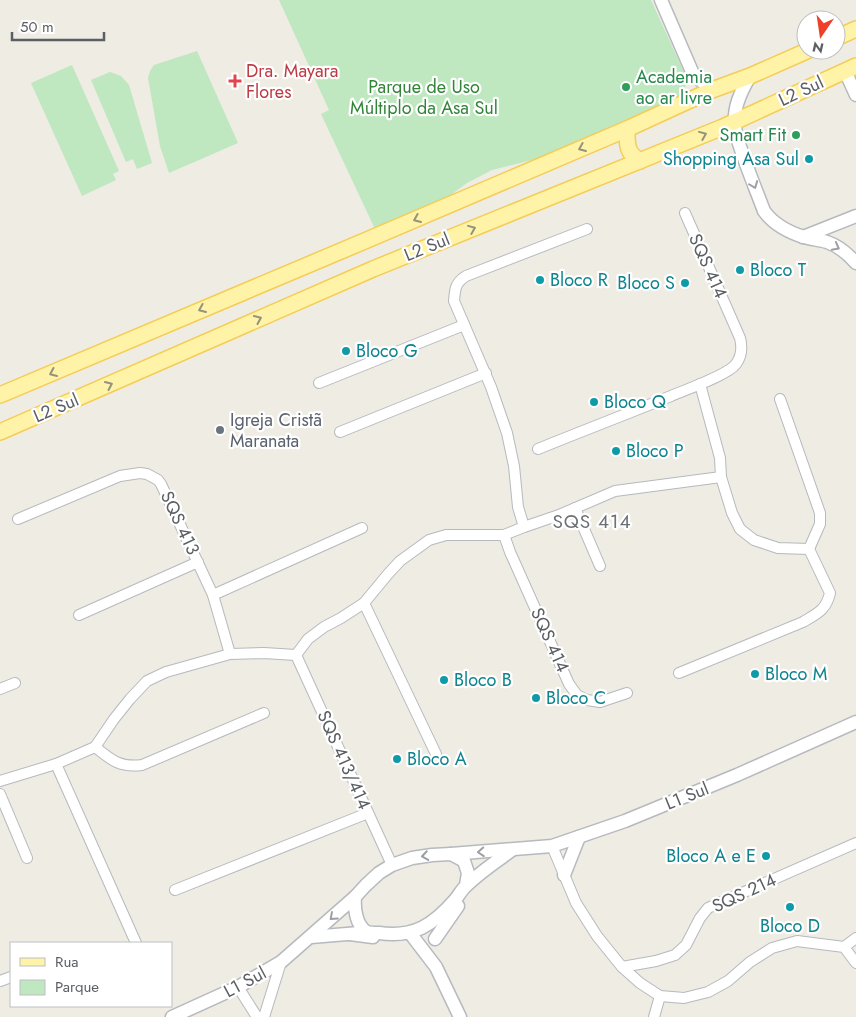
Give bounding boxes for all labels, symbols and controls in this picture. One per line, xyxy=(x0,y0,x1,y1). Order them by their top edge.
scale bar xyxy=(12,10,105,42)
north arrow xyxy=(796,10,846,60)
text: 50 m xyxy=(20,16,54,38)
text: N xyxy=(810,37,826,59)
place label: Dra. Mayara Flores xyxy=(246,58,338,105)
place label: Academia ao ar livre xyxy=(636,64,712,111)
street label: L2 Sul xyxy=(774,69,828,113)
marker: Dra. Mayara Flores xyxy=(228,74,242,88)
park label: Parque de Uso Múltiplo da Asa Sul xyxy=(350,74,498,121)
marker: Academia ao ar livre xyxy=(620,81,632,93)
place label: Smart Fit xyxy=(720,122,787,148)
marker: Smart Fit xyxy=(790,129,802,141)
one-way arrow xyxy=(699,131,707,141)
one-way arrow xyxy=(578,141,587,152)
place label: Shopping Asa Sul xyxy=(663,146,799,172)
marker: Shopping Asa Sul xyxy=(803,153,815,165)
one-way arrow xyxy=(748,180,758,189)
one-way arrow xyxy=(413,212,422,223)
one-way arrow xyxy=(467,224,476,235)
street label: L2 Sul xyxy=(400,226,454,268)
street label: SQS 414 xyxy=(682,229,734,303)
one-way arrow xyxy=(831,241,840,251)
place label: Bloco T xyxy=(750,257,807,283)
marker: Bloco T xyxy=(734,264,746,276)
place label: Bloco R xyxy=(550,267,608,293)
place label: Bloco S xyxy=(617,270,675,296)
marker: Bloco R xyxy=(534,274,546,286)
marker: Bloco S xyxy=(679,277,691,289)
one-way arrow xyxy=(198,303,207,314)
one-way arrow xyxy=(253,315,262,326)
place label: Bloco G xyxy=(356,338,418,364)
marker: Bloco G xyxy=(340,345,352,357)
one-way arrow xyxy=(49,367,58,378)
one-way arrow xyxy=(104,381,113,392)
street label: L2 Sul xyxy=(29,387,83,429)
place label: Bloco Q xyxy=(604,389,667,415)
marker: Bloco Q xyxy=(588,396,600,408)
place label: Igreja Cristã Maranata xyxy=(230,407,322,454)
marker: Igreja Cristã Maranata xyxy=(214,424,226,436)
place label: Bloco P xyxy=(626,438,684,464)
marker: Bloco P xyxy=(610,445,622,457)
street label: SQS 413 xyxy=(154,487,206,559)
district label: SQS 414 xyxy=(552,508,632,535)
street label: SQS 414 xyxy=(524,603,576,677)
place label: Bloco M xyxy=(765,661,827,687)
place label: Bloco B xyxy=(454,667,512,693)
marker: Bloco M xyxy=(749,668,761,680)
marker: Bloco B xyxy=(438,674,450,686)
place label: Bloco C xyxy=(546,685,606,711)
marker: Bloco C xyxy=(530,692,542,704)
street label: SQS 413/414 xyxy=(311,706,377,814)
place label: Bloco A xyxy=(407,746,467,772)
marker: Bloco A xyxy=(391,753,403,765)
street label: L1 Sul xyxy=(661,776,713,816)
place label: Bloco A e E xyxy=(666,843,756,869)
one-way arrow xyxy=(477,846,485,857)
marker: Bloco A e E xyxy=(760,850,772,862)
one-way arrow xyxy=(420,851,429,861)
street label: SQS 214 xyxy=(708,867,780,919)
marker: Bloco D xyxy=(784,901,796,913)
one-way arrow xyxy=(329,911,338,920)
place label: Bloco D xyxy=(760,913,820,939)
legend xyxy=(10,942,172,1007)
text: Rua xyxy=(55,951,79,973)
street label: L1 Sul xyxy=(219,960,271,1004)
text: Parque xyxy=(55,976,99,998)

